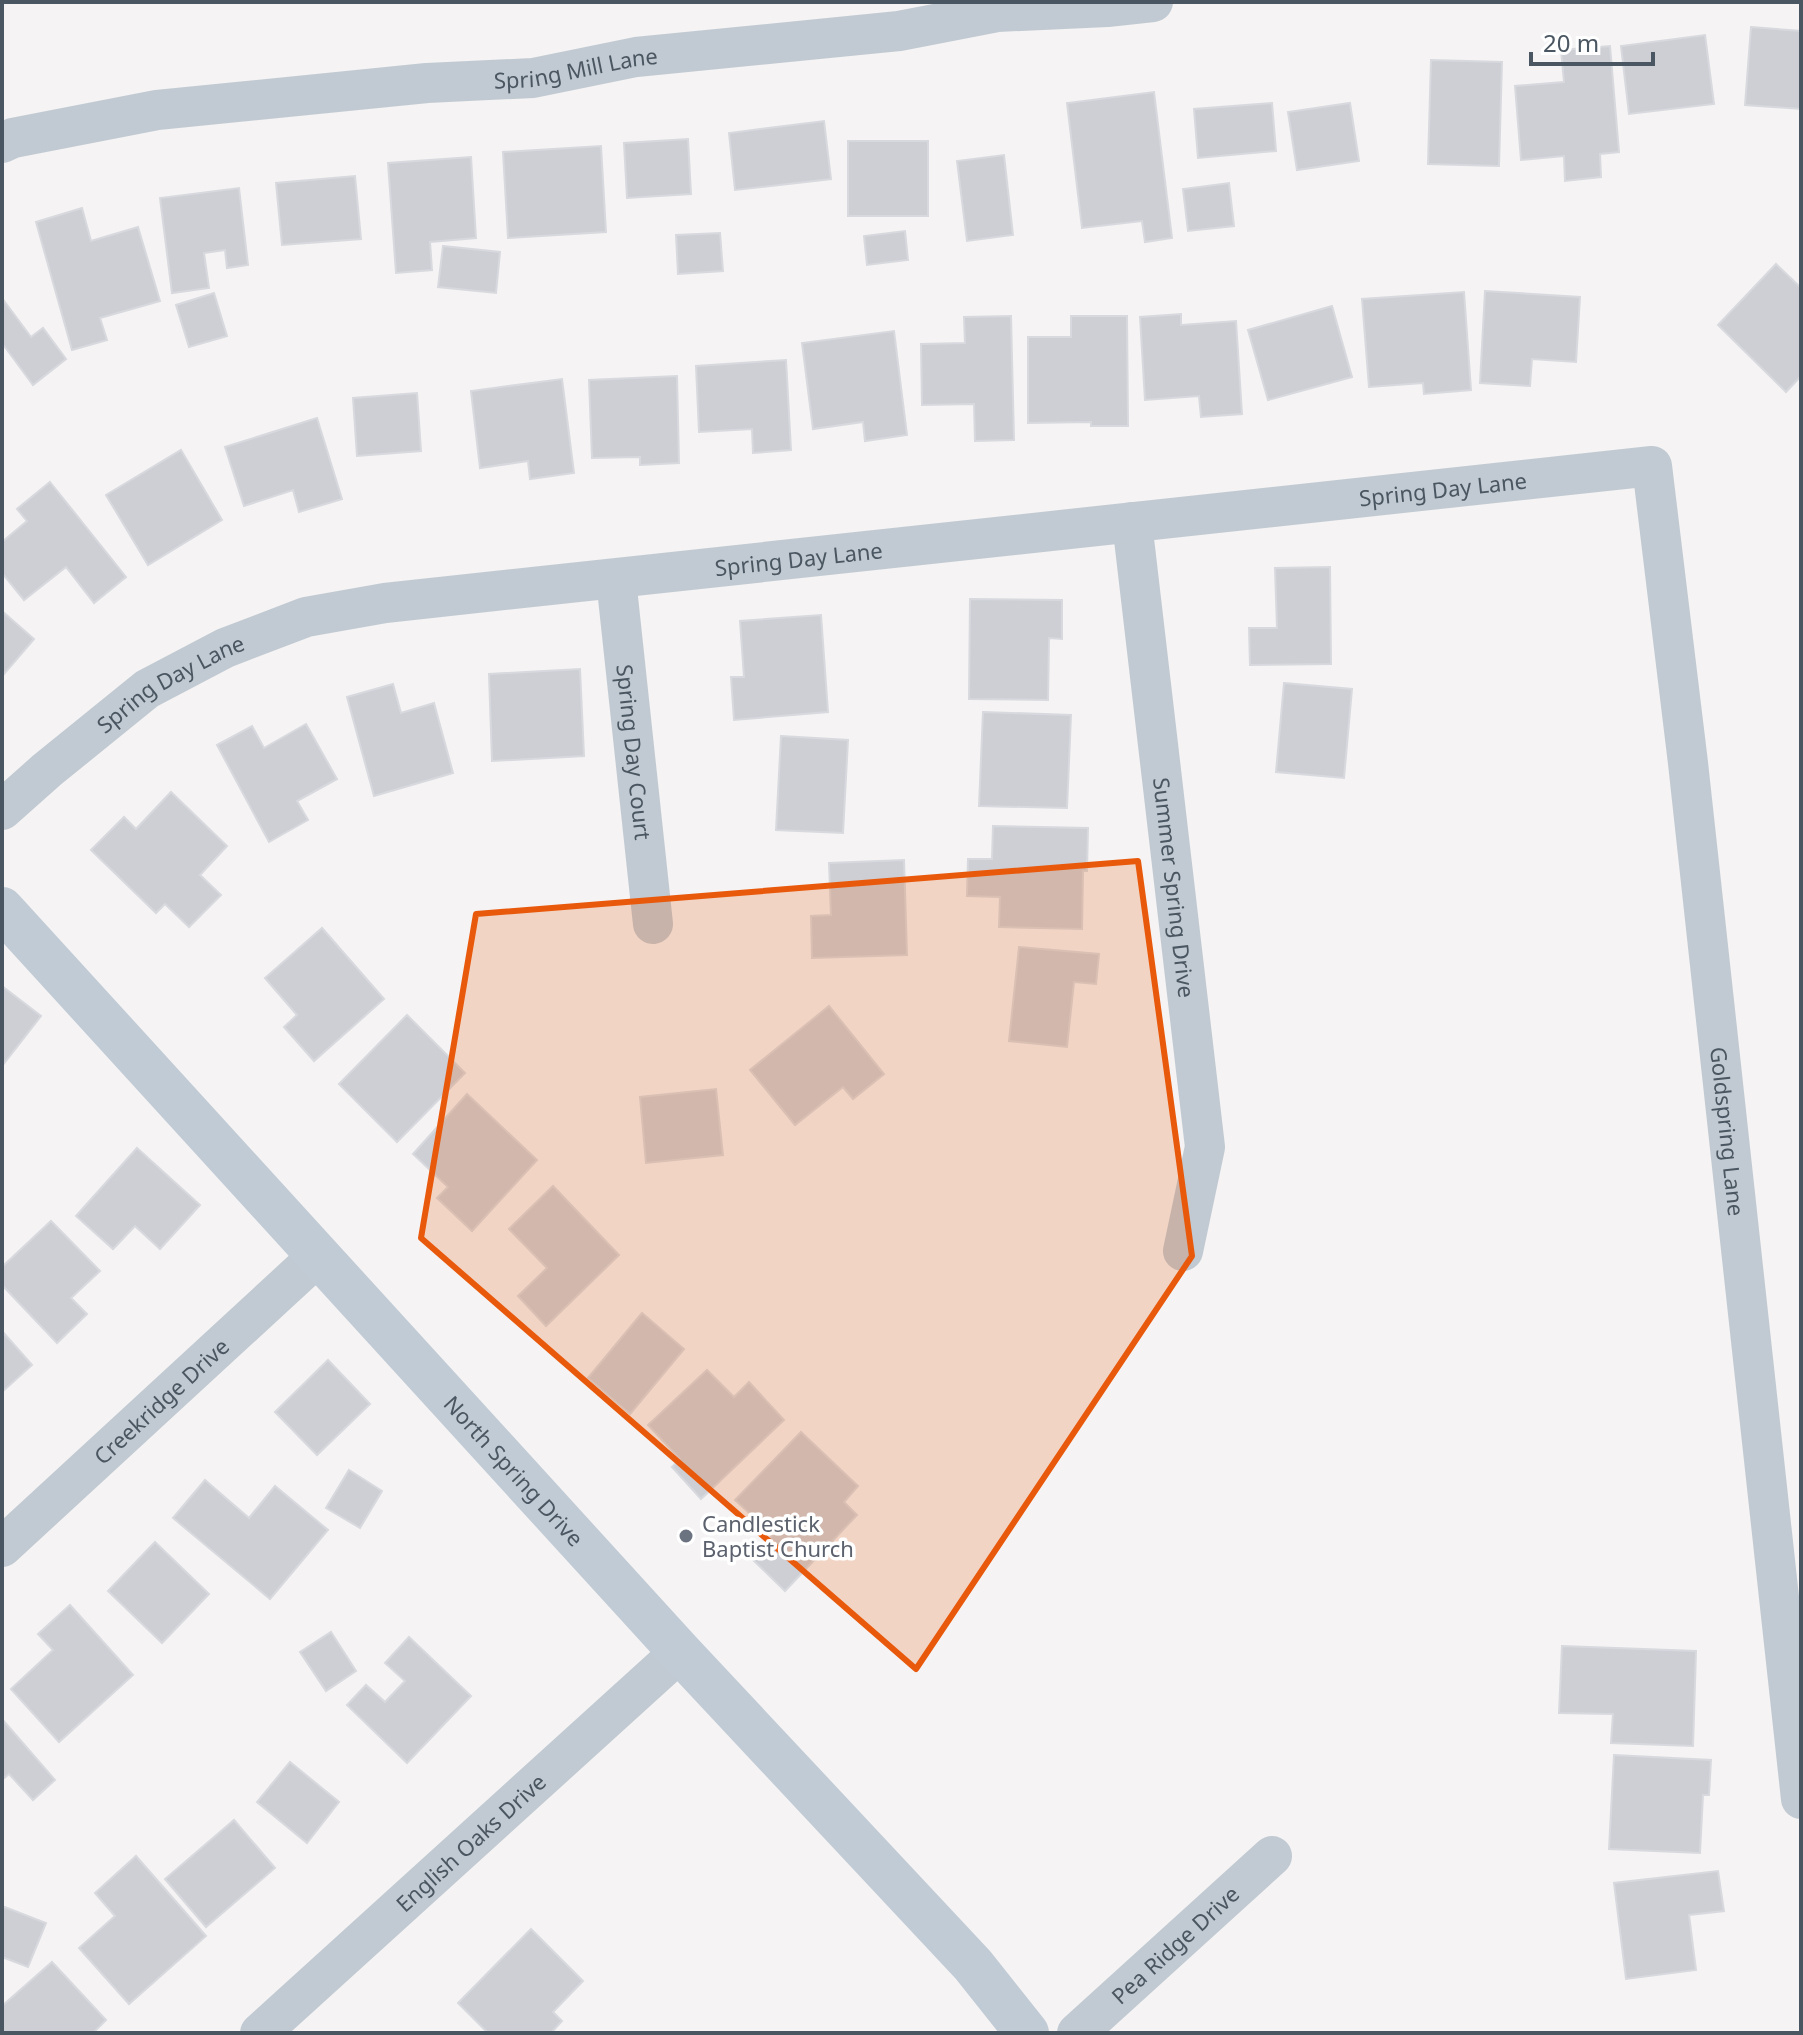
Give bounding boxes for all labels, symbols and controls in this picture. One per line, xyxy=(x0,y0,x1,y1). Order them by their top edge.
scale bar xyxy=(1531,16,1653,66)
text: 20 m xyxy=(1543,26,1599,59)
street label: Spring Mill Lane xyxy=(493,40,659,95)
street label: Spring Day Lane xyxy=(1357,465,1528,513)
street label: Spring Day Lane xyxy=(713,534,884,582)
street label: Spring Day Lane xyxy=(90,627,248,739)
street label: Spring Day Court xyxy=(610,663,659,841)
street label: Summer Spring Drive xyxy=(1147,776,1202,999)
street label: Goldspring Lane xyxy=(1704,1045,1752,1218)
street label: Creekridge Drive xyxy=(87,1331,235,1471)
street label: North Spring Drive xyxy=(438,1389,591,1552)
place label: Candlestick Baptist Church xyxy=(702,1508,854,1563)
marker: Candlestick Baptist Church xyxy=(677,1527,695,1545)
street label: English Oaks Drive xyxy=(389,1766,552,1918)
street label: Pea Ridge Drive xyxy=(1104,1878,1245,2010)

